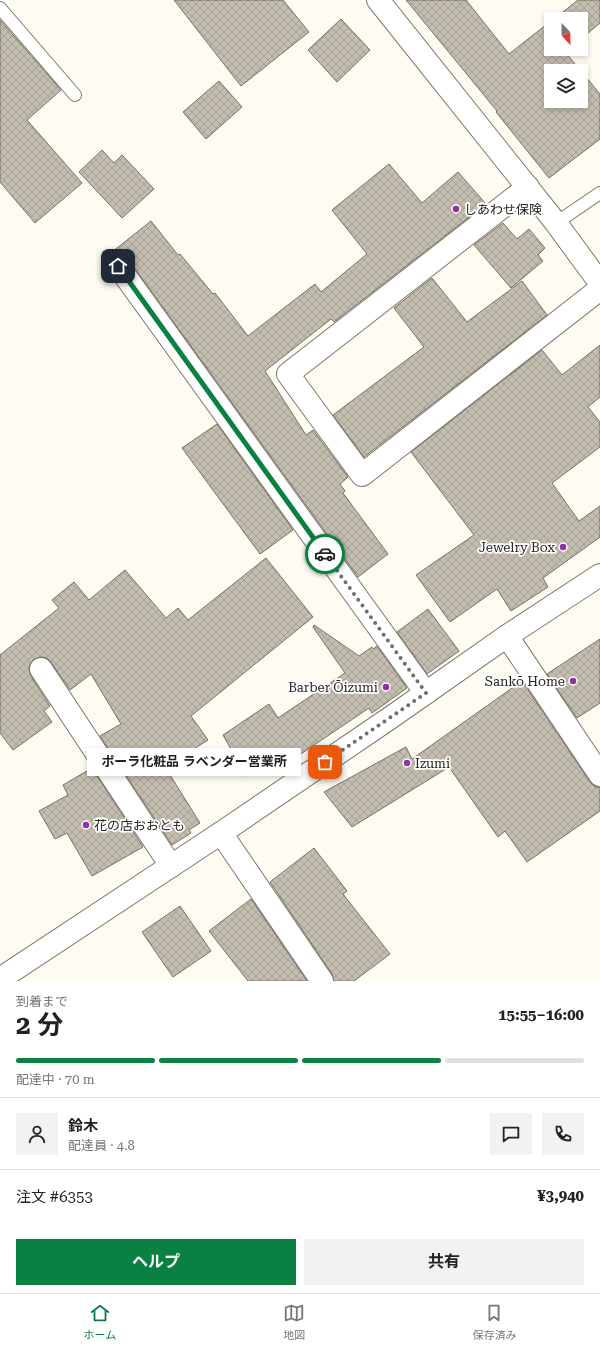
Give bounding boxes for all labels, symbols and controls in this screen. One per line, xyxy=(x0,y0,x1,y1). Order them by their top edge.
north arrow xyxy=(544,12,588,56)
map controls xyxy=(544,12,588,108)
button: layers xyxy=(544,64,588,108)
place label: しあわせ保険 xyxy=(464,202,542,217)
marker: しあわせ保険 xyxy=(451,204,461,214)
pin xyxy=(101,249,135,283)
icon: home xyxy=(107,255,129,277)
courier xyxy=(305,534,345,574)
place label: Jewelry Box xyxy=(479,540,556,555)
marker: Jewelry Box xyxy=(558,542,568,552)
icon: car xyxy=(314,543,336,565)
place label: Sankō Home xyxy=(485,674,565,689)
marker: Sankō Home xyxy=(568,676,578,686)
place label: Barber Ōizumi xyxy=(288,680,378,695)
marker: Barber Ōizumi xyxy=(381,682,391,692)
pin xyxy=(308,745,342,779)
callout: ポーラ化粧品 ラベンダー営業所 xyxy=(87,748,301,776)
icon: bag xyxy=(314,751,336,773)
text: ポーラ化粧品 ラベンダー営業所 xyxy=(101,754,287,769)
place label: Izumi xyxy=(415,756,450,771)
marker: Izumi xyxy=(402,758,412,768)
place label: 花の店おおとも xyxy=(94,818,185,833)
marker: 花の店おおとも xyxy=(81,820,91,830)
text: 到着まで xyxy=(16,994,68,1009)
text: 15:55–16:00 xyxy=(498,1006,584,1024)
text: 2 分 xyxy=(16,1010,63,1040)
text: 配達中 · 70 m xyxy=(16,1072,95,1087)
button: person xyxy=(16,1113,58,1155)
button: chat xyxy=(490,1113,532,1155)
button: phone xyxy=(542,1113,584,1155)
text: 鈴木 xyxy=(68,1117,98,1135)
text: 配達員 · 4.8 xyxy=(68,1138,135,1153)
text: ¥3,940 xyxy=(537,1187,584,1205)
text: 注文 #6353 xyxy=(16,1188,93,1206)
button: ヘルプ xyxy=(16,1239,296,1285)
button: 共有 xyxy=(304,1239,584,1285)
tab: ホーム xyxy=(84,1302,116,1342)
tab: 地図 xyxy=(283,1302,305,1342)
tab: 保存済み xyxy=(472,1302,516,1342)

